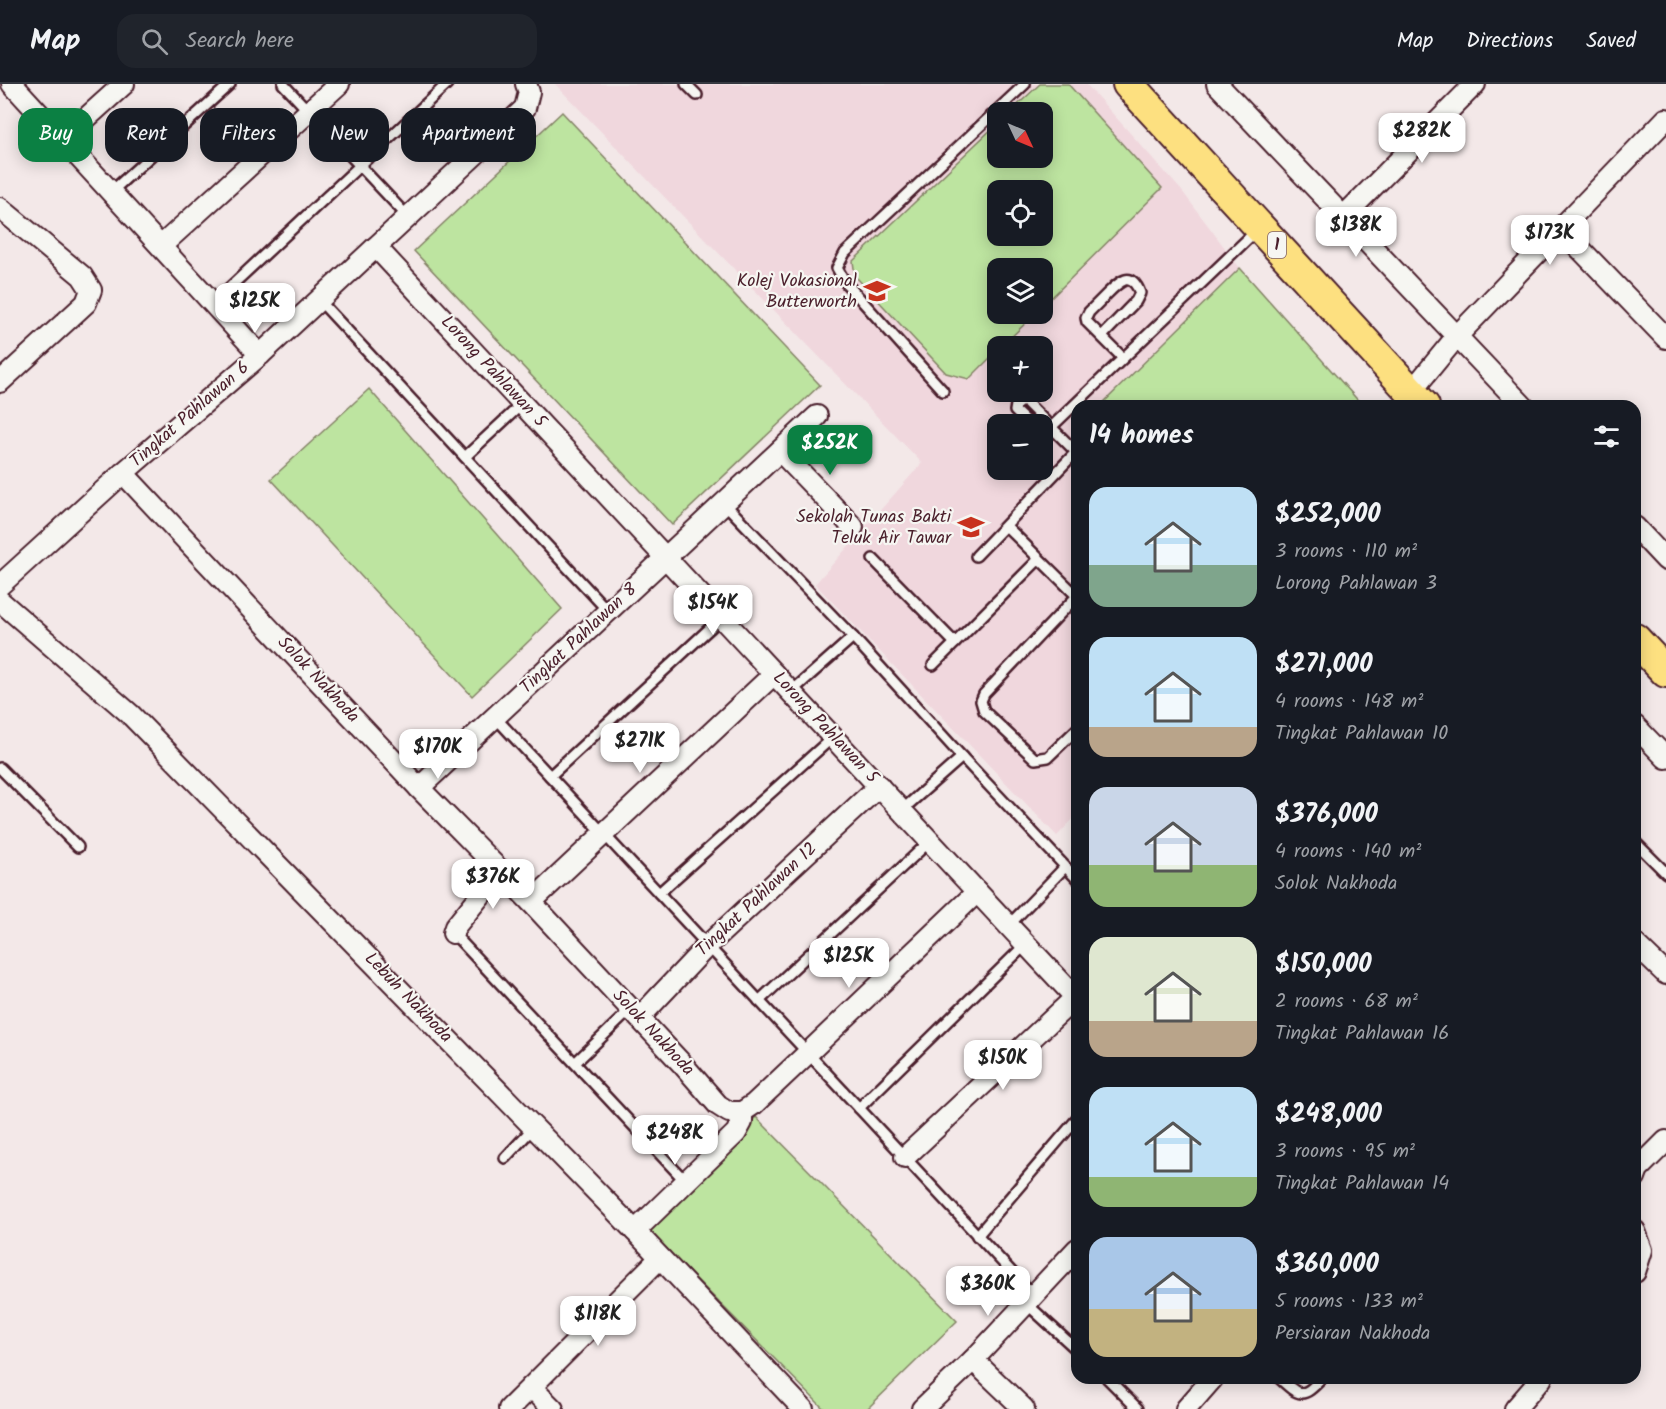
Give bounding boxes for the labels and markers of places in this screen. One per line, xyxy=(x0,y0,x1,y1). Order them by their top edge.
pin: $282K xyxy=(1380,113,1464,164)
pin: $138K xyxy=(1314,207,1398,258)
pin: $173K xyxy=(1508,215,1592,266)
place label: Kolej Vokasional Butterworth xyxy=(737,267,858,317)
school or university icon: Kolej Vokasional Butterworth xyxy=(862,276,892,306)
pin: $125K xyxy=(213,283,297,334)
pin: $252K xyxy=(788,425,872,476)
place label: Sekolah Tunas Bakti Teluk Air Tawar xyxy=(796,503,952,553)
school or university icon: Sekolah Tunas Bakti Teluk Air Tawar xyxy=(956,512,986,542)
pin: $154K xyxy=(671,585,755,636)
pin: $271K xyxy=(598,723,682,774)
pin: $170K xyxy=(396,729,480,780)
pin: $376K xyxy=(451,859,535,910)
pin: $125K xyxy=(807,938,891,989)
pin: $150K xyxy=(961,1040,1045,1091)
pin: $248K xyxy=(633,1115,717,1166)
pin: $360K xyxy=(946,1266,1030,1317)
pin: $118K xyxy=(556,1296,640,1347)

